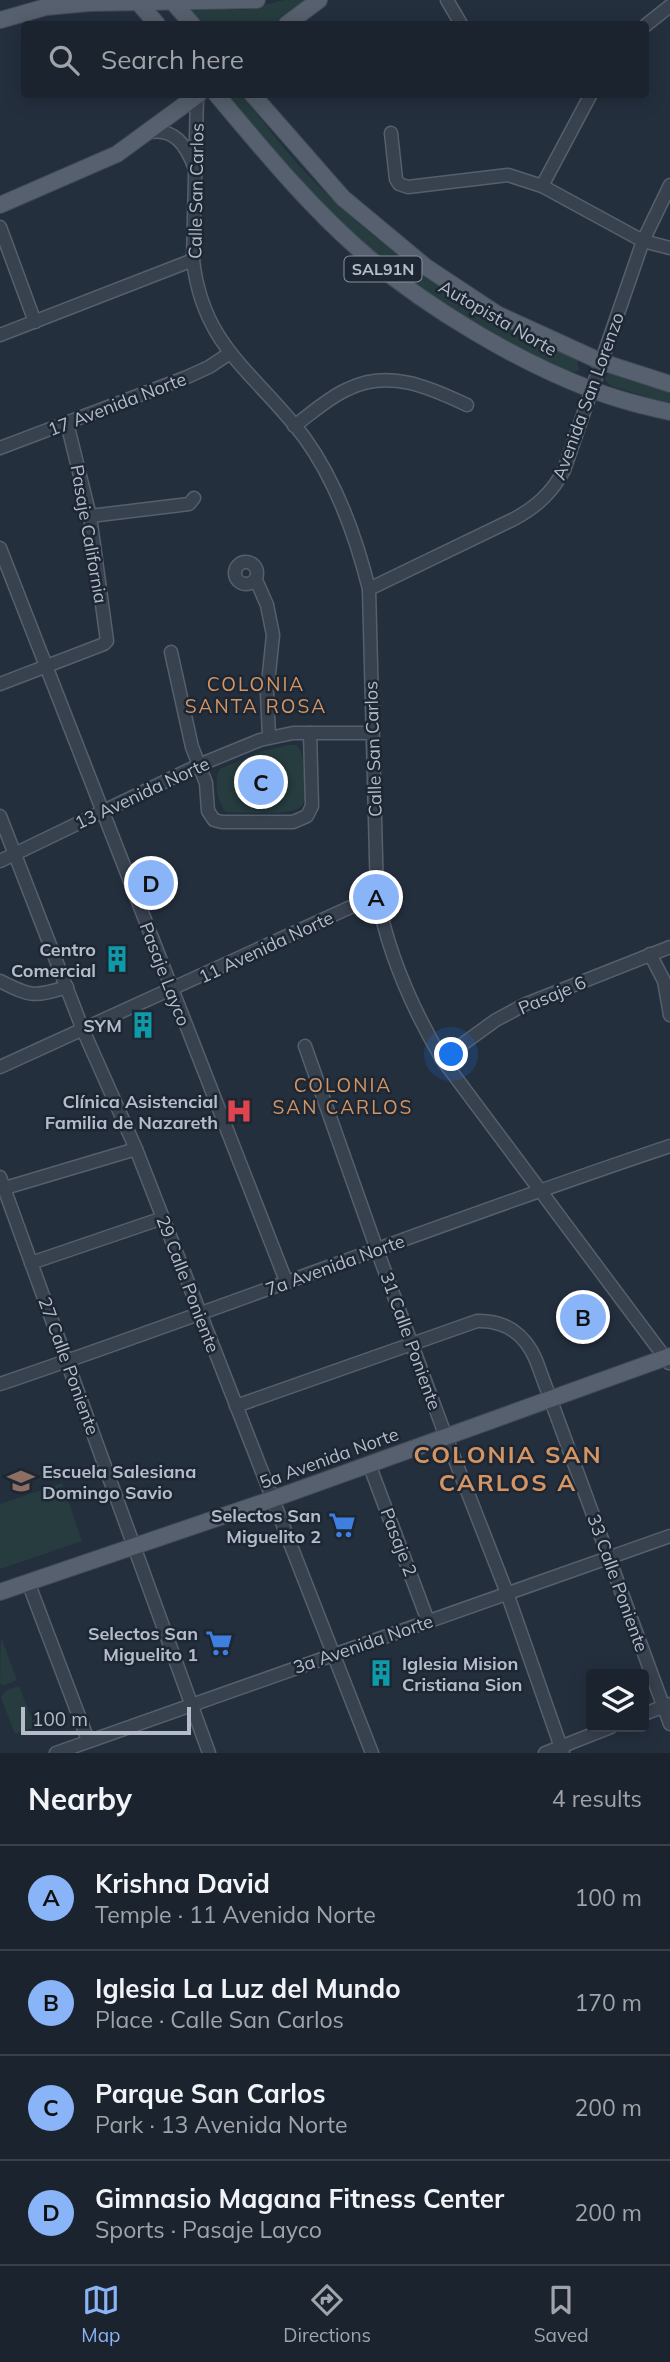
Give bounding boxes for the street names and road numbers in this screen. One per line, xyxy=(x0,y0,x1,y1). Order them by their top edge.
street label: Calle San Carlos xyxy=(183,123,209,259)
road number: SAL91N xyxy=(344,256,422,282)
street label: Autopista Norte xyxy=(435,275,561,361)
street label: Avenida San Lorenzo xyxy=(547,309,629,483)
street label: 17 Avenida Norte xyxy=(45,367,189,441)
street label: Pasaje California xyxy=(65,463,113,605)
street label: Calle San Carlos xyxy=(359,681,387,817)
street label: 13 Avenida Norte xyxy=(71,752,213,834)
street label: 11 Avenida Norte xyxy=(195,906,337,988)
street label: Pasaje Layco xyxy=(135,919,195,1029)
street label: Pasaje 6 xyxy=(515,970,589,1020)
street label: 29 Calle Poniente xyxy=(151,1212,225,1356)
street label: 7a Avenida Norte xyxy=(262,1229,408,1301)
street label: 31 Calle Poniente xyxy=(375,1269,447,1413)
street label: 27 Calle Poniente xyxy=(33,1294,105,1438)
street label: 5a Avenida Norte xyxy=(256,1422,402,1494)
street label: Pasaje 2 xyxy=(375,1505,423,1579)
street label: 33 Calle Poniente xyxy=(582,1511,654,1655)
street label: 3a Avenida Norte xyxy=(290,1609,436,1679)

